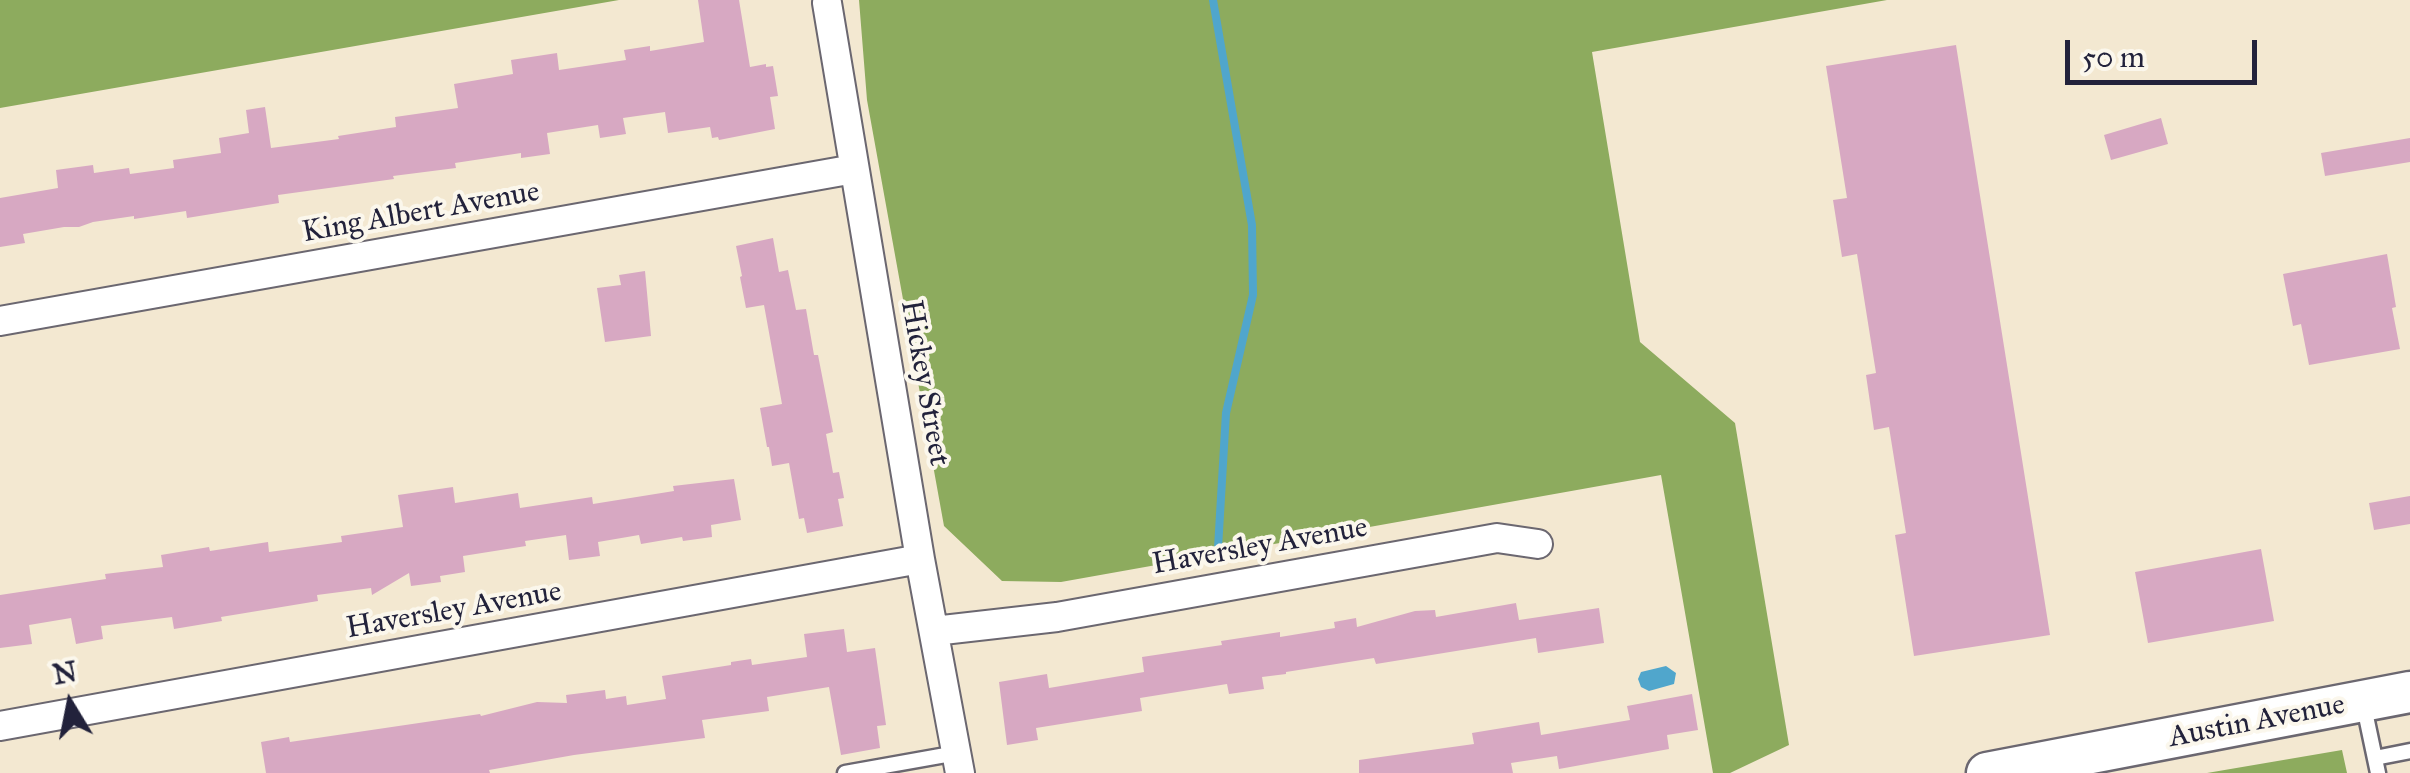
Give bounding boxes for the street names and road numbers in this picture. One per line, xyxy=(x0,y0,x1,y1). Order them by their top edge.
street label: King Albert Avenue xyxy=(300,174,542,252)
street label: Hickey Street xyxy=(892,297,956,469)
street label: Haversley Avenue xyxy=(1150,510,1370,584)
street label: Haversley Avenue xyxy=(344,574,564,648)
street label: Austin Avenue xyxy=(2166,687,2348,757)

